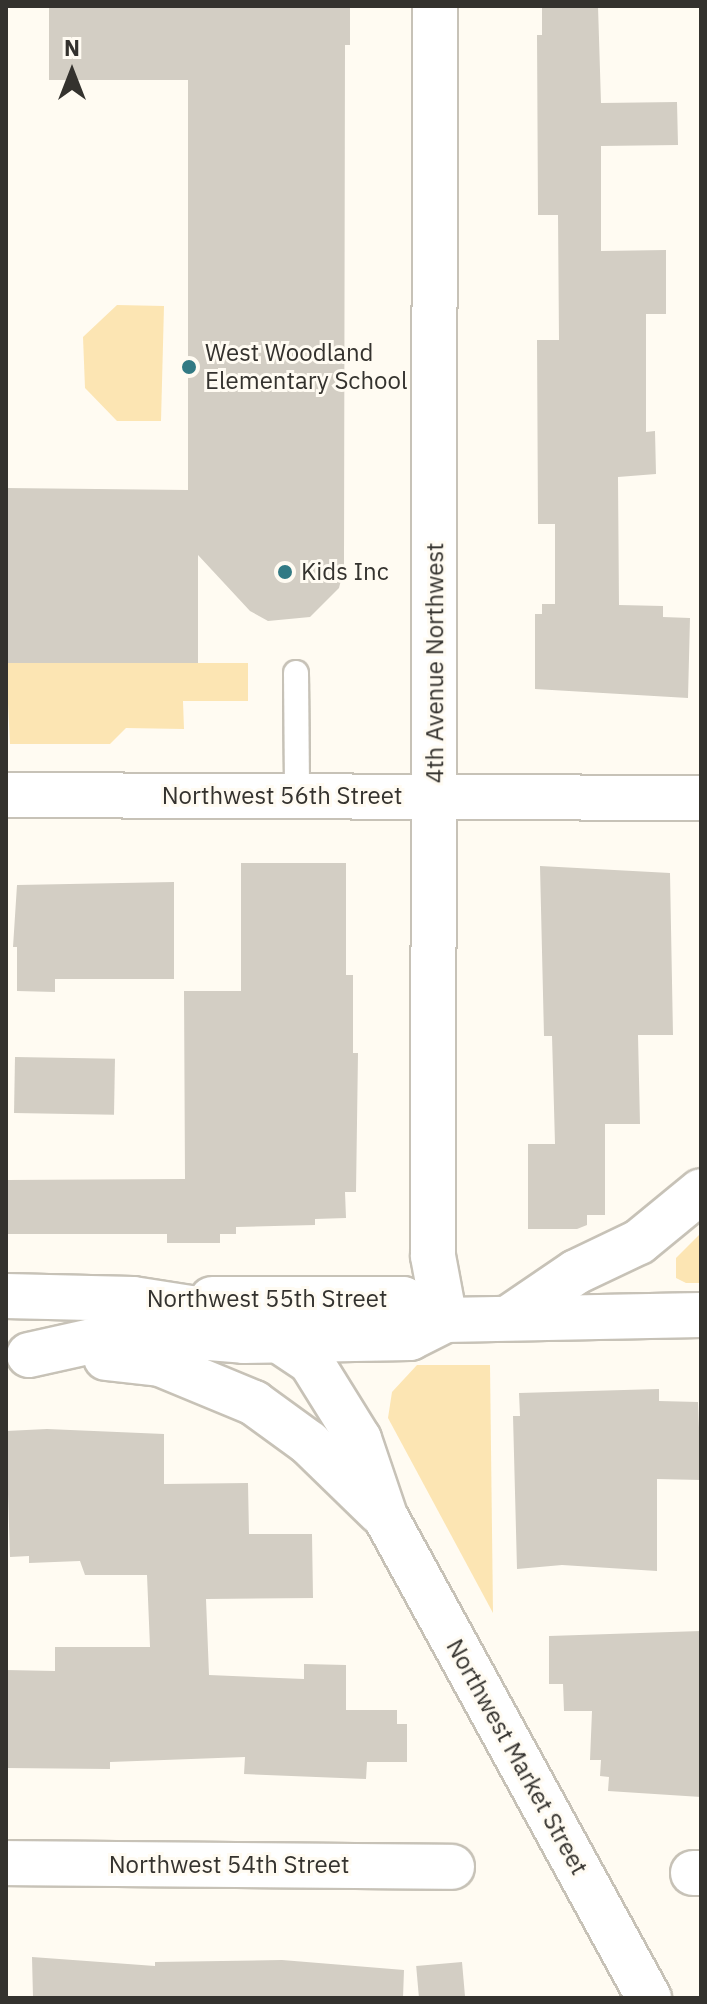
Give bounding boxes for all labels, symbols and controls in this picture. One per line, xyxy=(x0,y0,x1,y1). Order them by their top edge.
north arrow xyxy=(32,32,112,112)
text: N xyxy=(64,33,80,62)
place label: West Woodland Elementary School xyxy=(205,339,407,395)
marker: West Woodland Elementary School xyxy=(180,358,198,376)
street label: 4th Avenue Northwest xyxy=(421,543,449,783)
place label: Kids Inc xyxy=(301,558,389,586)
marker: Kids Inc xyxy=(276,563,294,581)
street label: Northwest 56th Street xyxy=(162,782,402,810)
street label: Northwest 55th Street xyxy=(147,1285,387,1313)
street label: Northwest Market Street xyxy=(440,1634,594,1880)
street label: Northwest 54th Street xyxy=(109,1851,349,1879)

